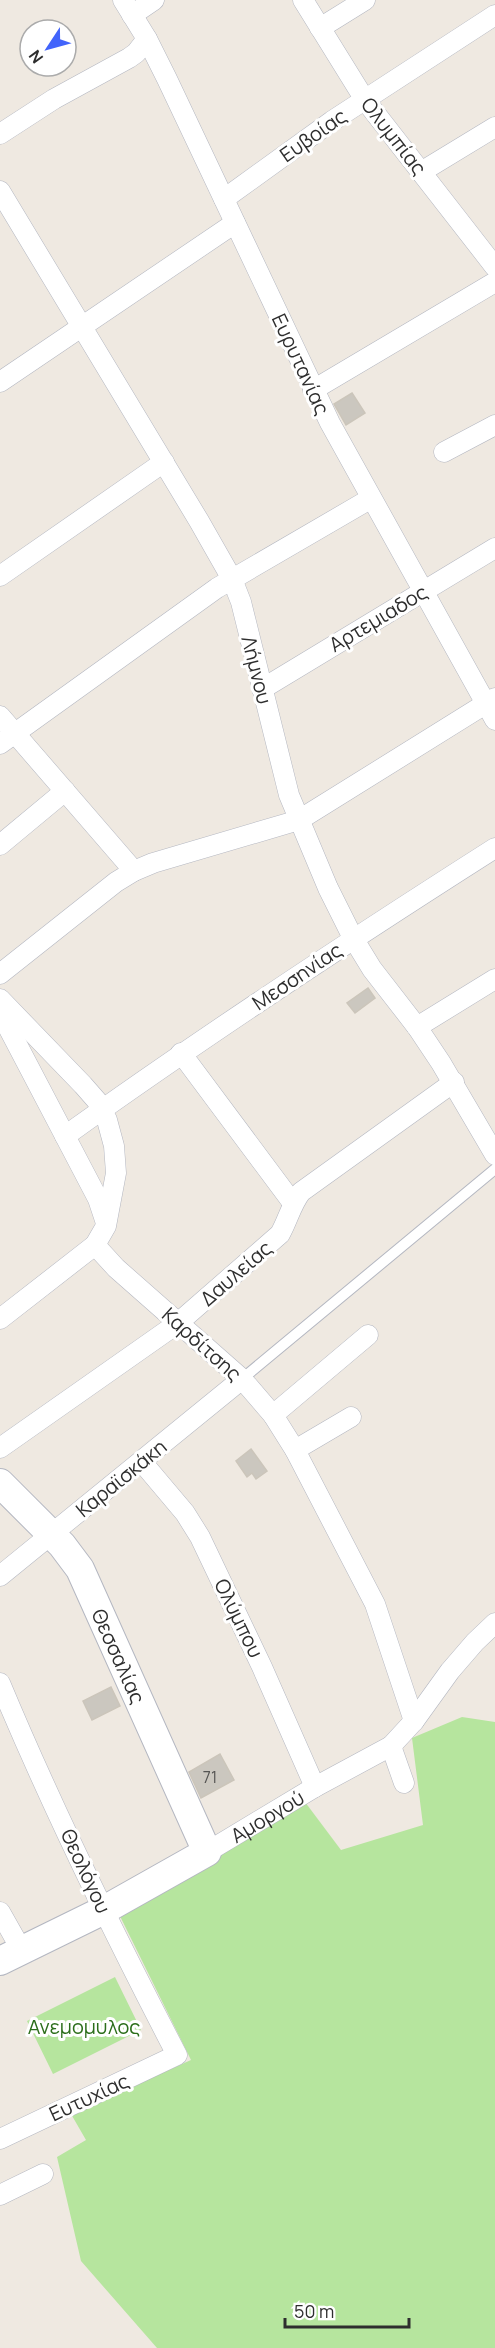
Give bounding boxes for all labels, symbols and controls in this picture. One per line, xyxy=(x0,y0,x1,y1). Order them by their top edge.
north arrow xyxy=(18,18,78,78)
text: N xyxy=(24,46,48,68)
street label: Ολυμπίας xyxy=(355,92,433,180)
street label: Ευβοίας xyxy=(274,102,352,168)
street label: Ευρυτανίας xyxy=(266,309,336,419)
street label: Αρτεμιαδος xyxy=(324,578,432,658)
street label: Λήμνου xyxy=(236,633,278,707)
street label: Μεσσηνίας xyxy=(247,936,347,1016)
street label: Δαυλείας xyxy=(194,1234,278,1312)
street label: Καρδίτσης xyxy=(156,1301,248,1387)
street label: Καραϊσκάκη xyxy=(70,1433,172,1523)
street label: Ολύμπου xyxy=(208,1574,270,1662)
street label: Θεσσαλίας xyxy=(86,1604,152,1708)
house number: 71 xyxy=(203,1766,217,1788)
street label: Αμοργού xyxy=(225,1783,309,1848)
street label: Θεολόγου xyxy=(55,1824,117,1918)
park label: Ανεμομυλος xyxy=(28,2013,140,2040)
street label: Ευτυχίας xyxy=(45,2067,133,2127)
scale bar xyxy=(285,2291,410,2329)
text: 50 m xyxy=(294,2299,334,2323)

